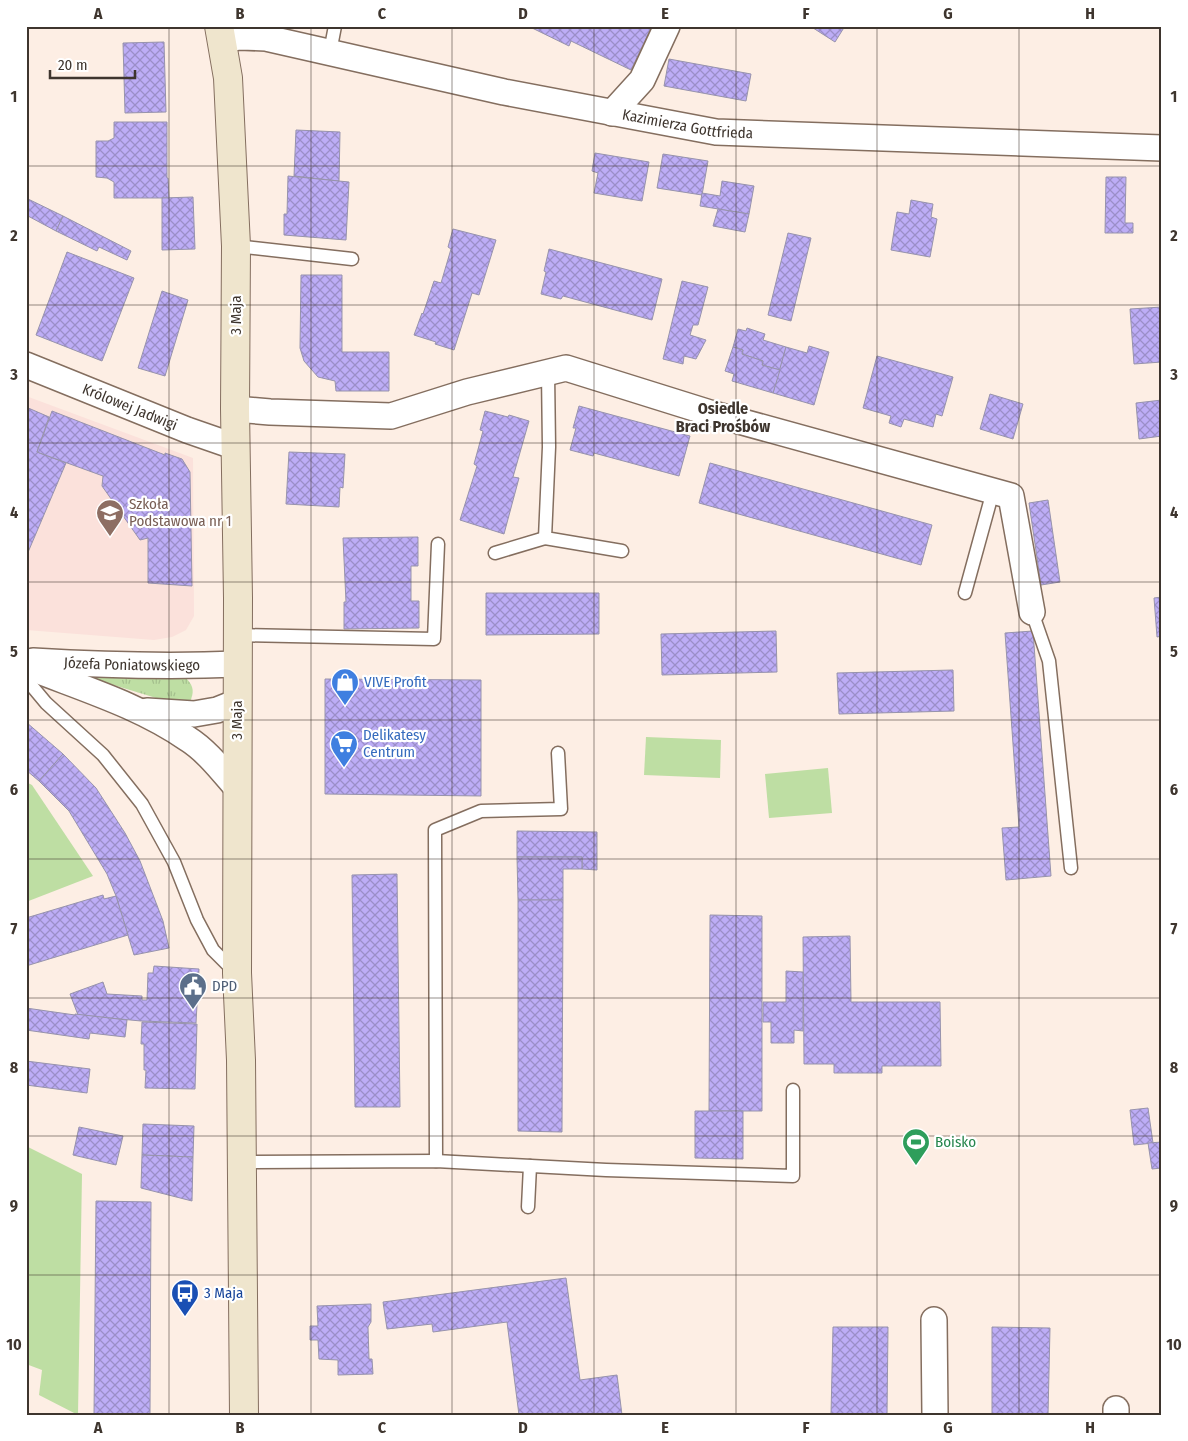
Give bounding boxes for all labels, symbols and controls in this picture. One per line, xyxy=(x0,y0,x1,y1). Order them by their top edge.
text: A xyxy=(93,4,103,23)
text: B xyxy=(236,4,245,23)
text: C xyxy=(378,4,387,23)
text: D xyxy=(518,4,528,23)
text: E xyxy=(661,4,669,23)
text: F xyxy=(802,4,810,23)
text: G xyxy=(943,4,953,23)
text: H xyxy=(1085,4,1095,23)
scale bar xyxy=(50,48,135,80)
text: 20 m xyxy=(58,56,88,74)
text: 1 xyxy=(11,87,17,106)
text: 1 xyxy=(1171,87,1177,106)
street label: Kazimierza Gottfrieda xyxy=(621,106,753,142)
text: 2 xyxy=(9,226,18,245)
text: 2 xyxy=(1169,226,1178,245)
street label: 3 Maja xyxy=(227,295,245,335)
text: 3 xyxy=(9,365,18,384)
text: 3 xyxy=(1169,365,1178,384)
street label: Królowej Jadwigi xyxy=(80,380,180,434)
district label: Osiedle Braci Prośbów xyxy=(676,399,770,436)
place label: Szkoła Podstawowa nr 1 xyxy=(129,495,232,530)
school or university icon: Szkoła Podstawowa nr 1 xyxy=(95,498,125,537)
text: 4 xyxy=(10,503,18,522)
text: 4 xyxy=(1170,503,1178,522)
text: 5 xyxy=(10,642,18,661)
text: 5 xyxy=(1170,642,1178,661)
street label: Józefa Poniatowskiego xyxy=(63,654,200,674)
shop icon: VIVE Profit xyxy=(330,667,360,706)
place label: VIVE Profit xyxy=(364,673,427,691)
street label: 3 Maja xyxy=(228,700,246,740)
place label: Delikatesy Centrum xyxy=(363,726,426,761)
supermarket icon: Delikatesy Centrum xyxy=(329,729,359,768)
text: 6 xyxy=(10,780,18,799)
text: 6 xyxy=(1170,780,1178,799)
text: 7 xyxy=(11,919,18,938)
text: 7 xyxy=(1171,919,1178,938)
public building icon: DPD xyxy=(178,971,208,1010)
place label: DPD xyxy=(212,977,237,995)
text: 8 xyxy=(10,1058,19,1077)
text: 8 xyxy=(1170,1058,1179,1077)
sports icon: Boisko xyxy=(901,1127,931,1166)
place label: Boisko xyxy=(935,1133,976,1151)
text: 9 xyxy=(10,1196,18,1215)
text: 9 xyxy=(1170,1196,1178,1215)
bus stop icon: 3 Maja xyxy=(170,1278,200,1317)
place label: 3 Maja xyxy=(204,1284,243,1302)
text: 10 xyxy=(6,1335,22,1354)
text: 10 xyxy=(1166,1335,1182,1354)
text: A xyxy=(93,1418,103,1437)
text: B xyxy=(236,1418,245,1437)
text: C xyxy=(378,1418,387,1437)
text: D xyxy=(518,1418,528,1437)
text: E xyxy=(661,1418,669,1437)
text: F xyxy=(802,1418,810,1437)
text: G xyxy=(943,1418,953,1437)
text: H xyxy=(1085,1418,1095,1437)

